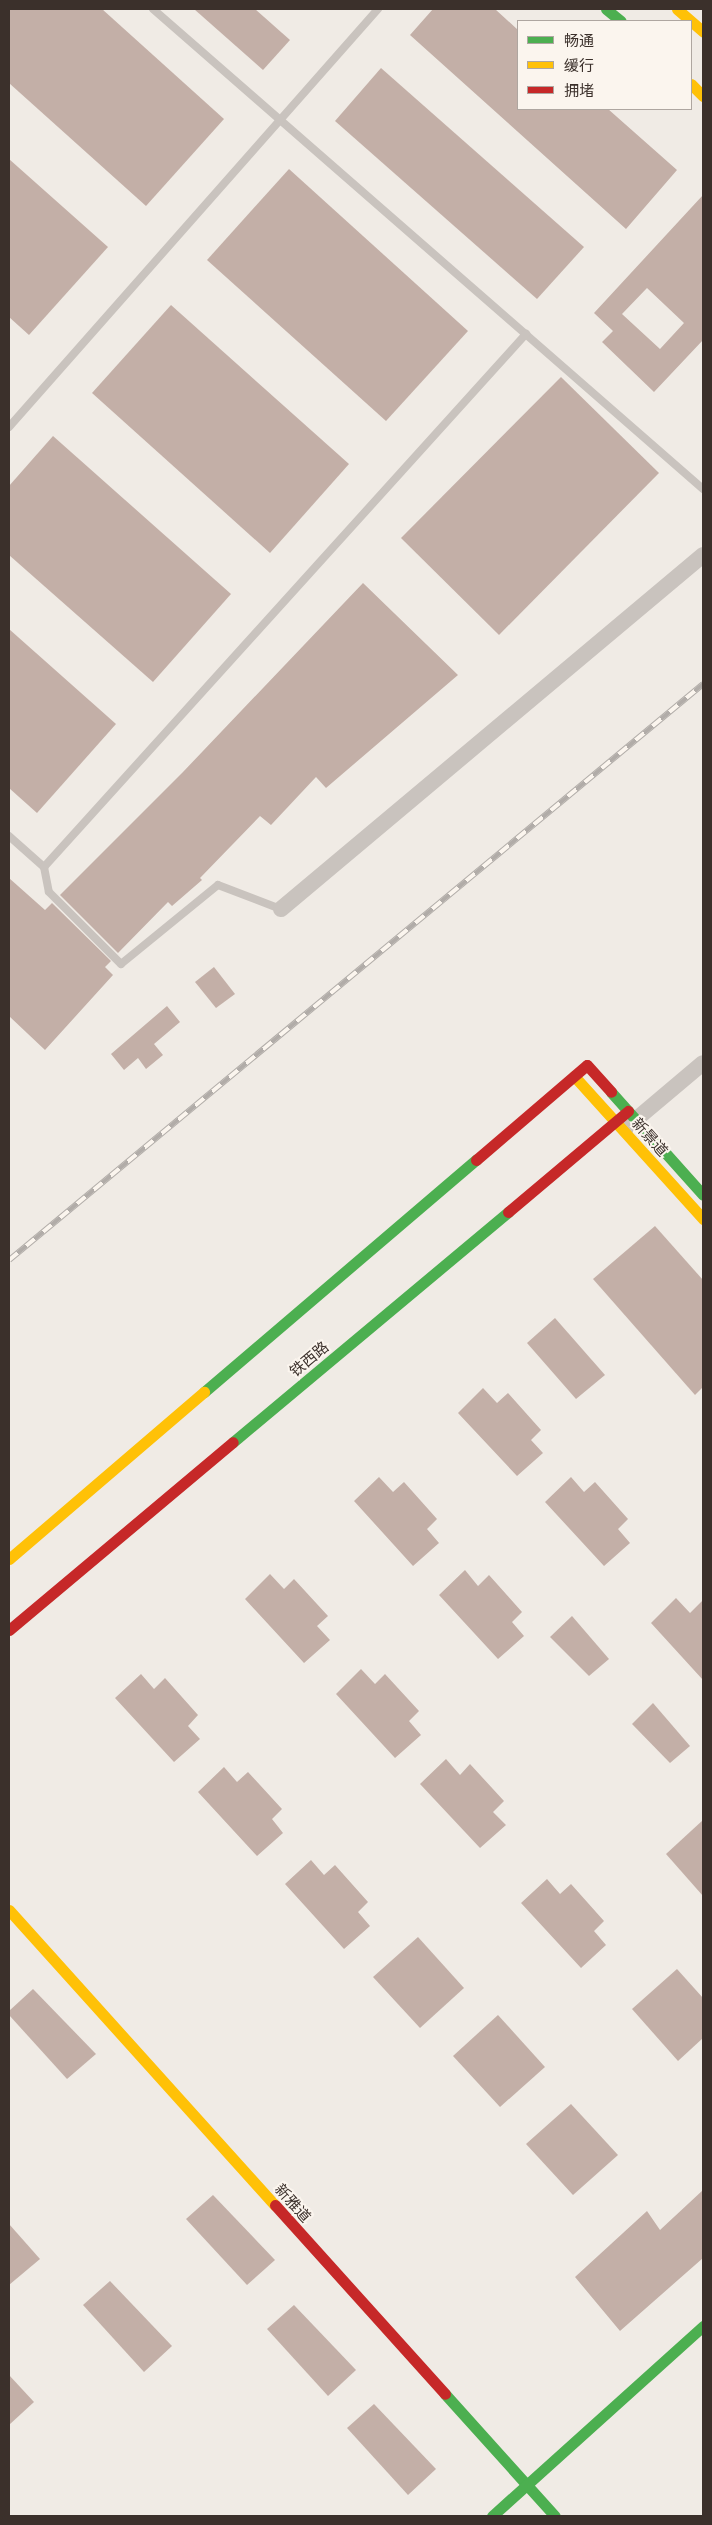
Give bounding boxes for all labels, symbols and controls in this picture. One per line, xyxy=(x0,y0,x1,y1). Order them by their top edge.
legend xyxy=(517,20,692,110)
text: 畅通 xyxy=(564,31,594,50)
text: 缓行 xyxy=(564,56,594,75)
text: 拥堵 xyxy=(564,81,594,100)
street label: 新景道 xyxy=(628,1114,672,1160)
street label: 铁西路 xyxy=(286,1338,332,1380)
street label: 新雅道 xyxy=(271,2180,315,2226)

